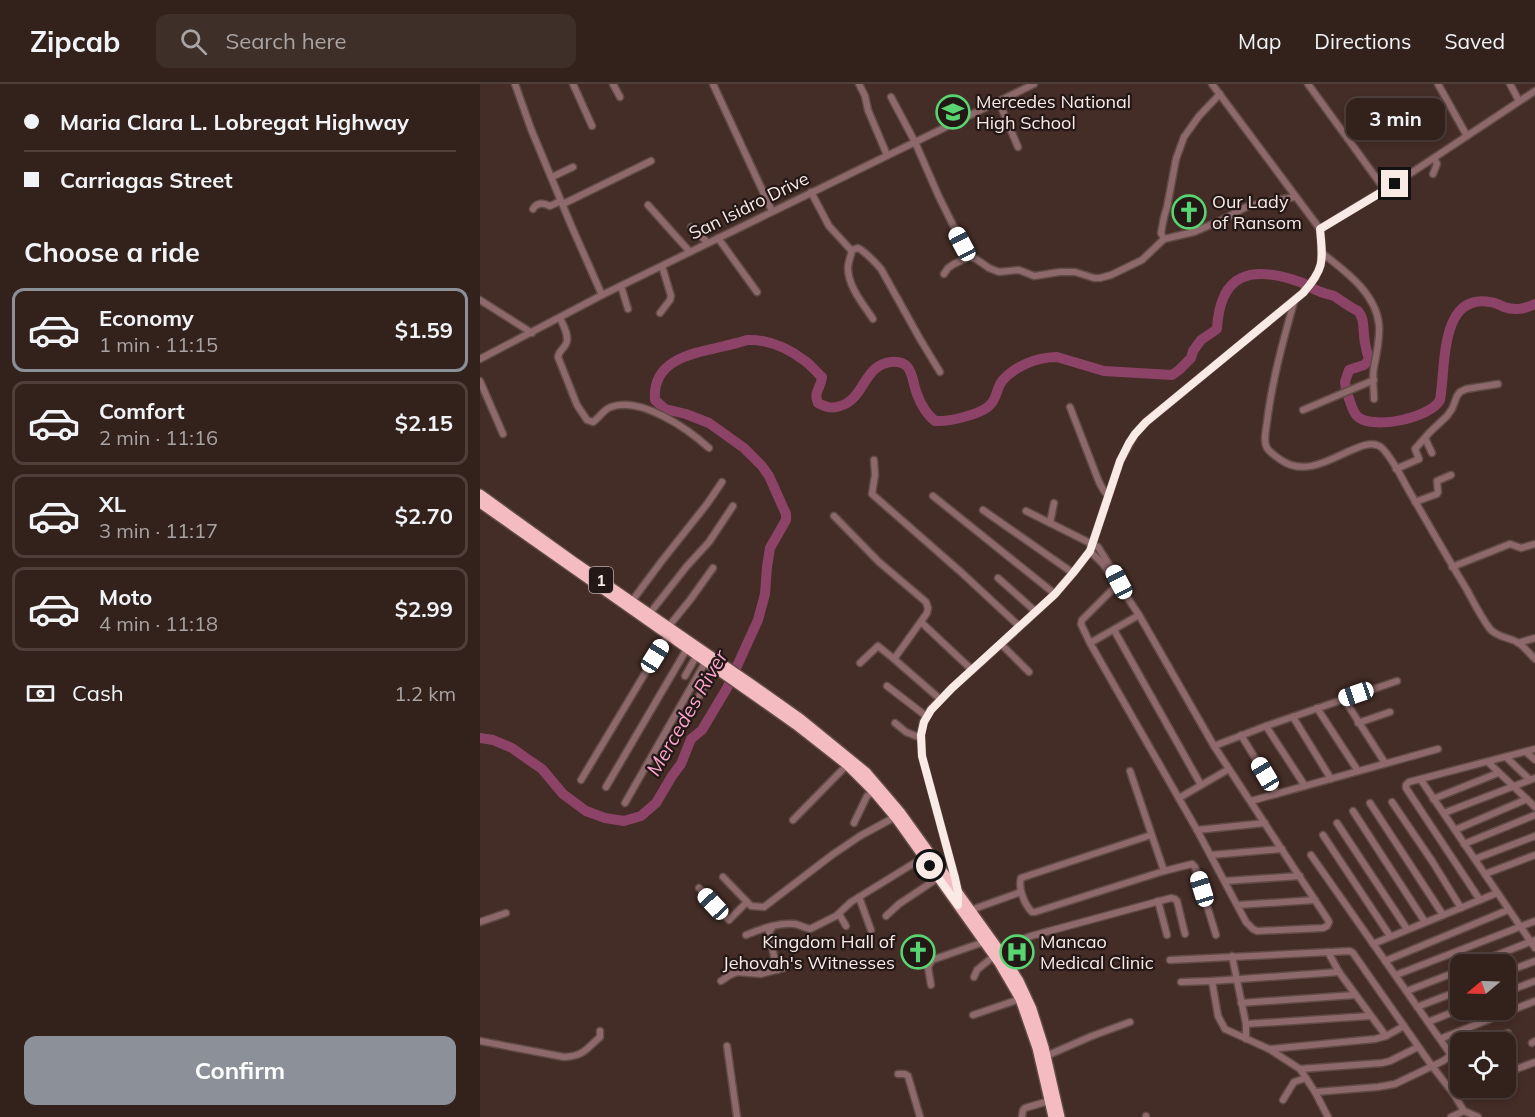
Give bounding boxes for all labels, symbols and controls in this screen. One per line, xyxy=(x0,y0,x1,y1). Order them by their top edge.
search box xyxy=(156,14,576,68)
text: Zipcab xyxy=(30,24,120,59)
icon: search xyxy=(177,25,210,58)
text: Search here xyxy=(225,27,346,55)
text: Map xyxy=(1238,28,1281,54)
text: Directions xyxy=(1314,28,1411,54)
text: Saved xyxy=(1444,28,1505,54)
place label: Mercedes National High School xyxy=(976,90,1131,134)
school or university icon: Mercedes National High School xyxy=(935,94,971,130)
callout: 3 min xyxy=(1346,97,1444,139)
text: 3 min xyxy=(1369,106,1422,131)
text: Maria Clara L. Lobregat Highway xyxy=(60,108,409,136)
text: Carriagas Street xyxy=(60,166,233,194)
street label: San Isidro Drive xyxy=(685,167,813,245)
route end xyxy=(1381,170,1408,197)
place label: Our Lady of Ransom xyxy=(1212,190,1302,234)
church icon: Our Lady of Ransom xyxy=(1171,194,1207,230)
car xyxy=(946,224,978,264)
text: Choose a ride xyxy=(24,235,200,269)
icon: car xyxy=(27,303,81,357)
text: Economy xyxy=(99,304,194,332)
text: $1.59 xyxy=(395,316,453,344)
text: 1 min · 11:15 xyxy=(99,332,218,357)
icon: car xyxy=(27,396,81,450)
text: Comfort xyxy=(99,397,185,425)
text: $2.15 xyxy=(395,409,453,437)
text: 2 min · 11:16 xyxy=(99,425,218,450)
icon: car xyxy=(27,489,81,543)
text: XL xyxy=(99,490,126,518)
text: $2.70 xyxy=(395,502,453,530)
text: 3 min · 11:17 xyxy=(99,518,218,543)
car xyxy=(1103,562,1135,602)
road number: 1 xyxy=(589,567,613,593)
icon: car xyxy=(27,582,81,636)
text: Moto xyxy=(99,583,152,611)
text: $2.99 xyxy=(395,595,453,623)
text: 4 min · 11:18 xyxy=(99,611,218,636)
car xyxy=(638,636,672,676)
water label: Mercedes River xyxy=(640,645,733,780)
icon: cash xyxy=(24,677,57,710)
text: Cash xyxy=(72,679,124,707)
car xyxy=(1336,680,1376,708)
text: 1.2 km xyxy=(394,681,456,706)
car xyxy=(1248,754,1282,794)
route start xyxy=(916,852,943,879)
car xyxy=(1188,869,1216,909)
car xyxy=(694,885,732,923)
place label: Kingdom Hall of Jehovah's Witnesses xyxy=(723,930,896,974)
place label: Mancao Medical Clinic xyxy=(1040,930,1154,974)
church icon: Kingdom Hall of Jehovah's Witnesses xyxy=(900,934,936,970)
hospital icon: Mancao Medical Clinic xyxy=(999,934,1035,970)
north arrow xyxy=(1450,954,1516,1020)
map controls xyxy=(1450,954,1516,1098)
button: locate xyxy=(1450,1032,1516,1098)
button: Confirm xyxy=(24,1036,456,1105)

